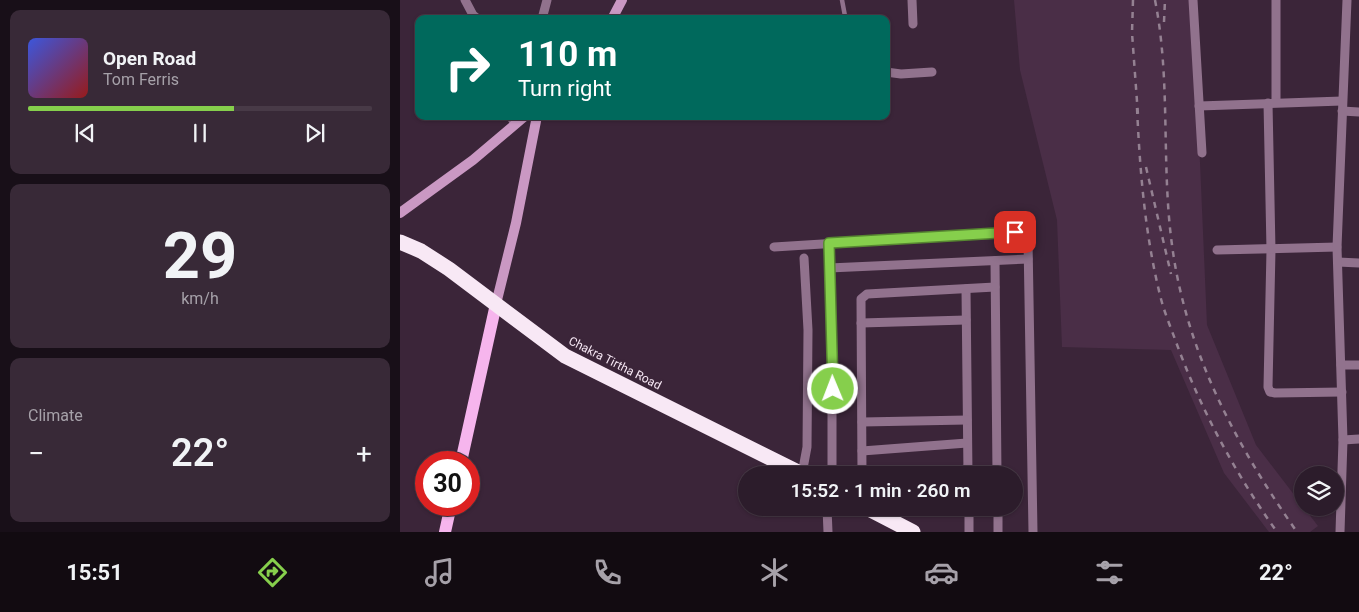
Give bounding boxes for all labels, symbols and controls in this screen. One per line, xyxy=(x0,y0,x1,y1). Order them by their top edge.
text: 110 m xyxy=(518,34,617,75)
icon: right xyxy=(435,35,500,100)
text: Open Road xyxy=(103,47,196,70)
text: Tom Ferris xyxy=(103,70,179,89)
text: Turn right xyxy=(518,76,612,101)
icon: previous xyxy=(71,119,99,147)
icon: pause xyxy=(186,119,214,147)
icon: next xyxy=(301,119,329,147)
pin xyxy=(994,211,1036,253)
text: 29 xyxy=(163,218,237,294)
icon: arrive xyxy=(1001,218,1029,246)
text: km/h xyxy=(181,289,219,308)
street label: Chakra Tirtha Road xyxy=(566,334,664,392)
position arrow xyxy=(806,362,858,414)
text: Climate xyxy=(28,406,83,425)
text: 22° xyxy=(171,431,229,475)
text: − xyxy=(28,437,44,470)
text: + xyxy=(356,437,372,470)
speed limit sign: 30 xyxy=(415,451,480,516)
map controls xyxy=(1294,466,1344,516)
button: layers xyxy=(1294,466,1344,516)
text: 15:52 · 1 min · 260 m xyxy=(790,479,971,502)
icon: directions xyxy=(255,555,290,590)
icon: music xyxy=(422,555,457,590)
icon: phone xyxy=(590,555,625,590)
icon: climate xyxy=(757,555,792,590)
icon: car xyxy=(924,555,959,590)
icon: filters xyxy=(1092,555,1127,590)
text: 15:51 xyxy=(66,560,123,585)
text: 22° xyxy=(1259,560,1293,585)

